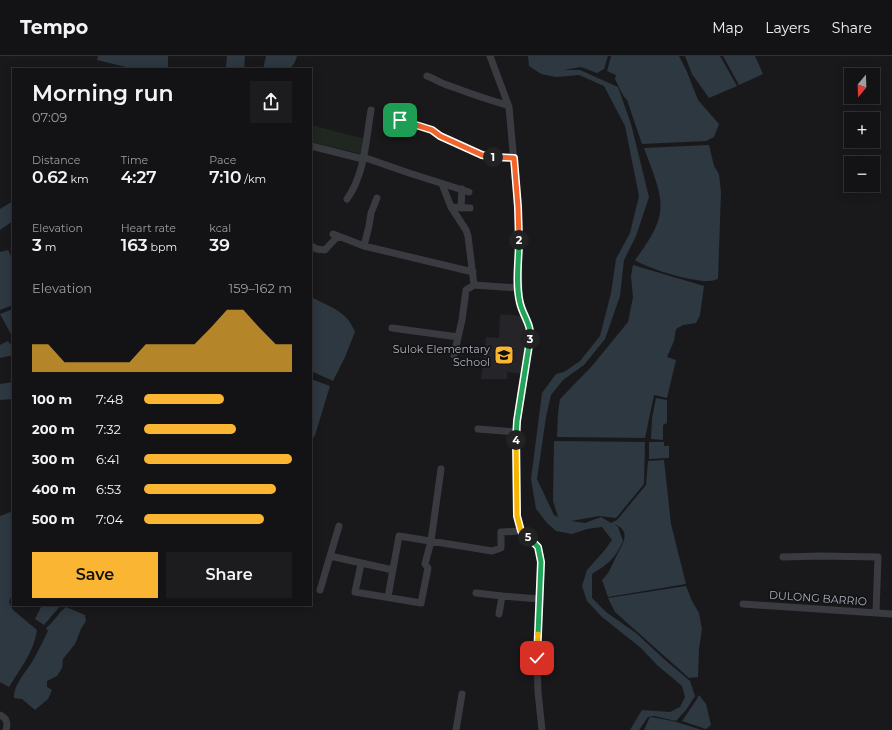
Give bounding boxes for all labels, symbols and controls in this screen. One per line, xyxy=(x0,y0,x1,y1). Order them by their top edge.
text: Tempo xyxy=(20,16,88,39)
text: Map xyxy=(712,19,743,37)
text: Layers xyxy=(765,19,810,37)
text: Share xyxy=(832,19,872,37)
north arrow xyxy=(844,68,880,104)
map controls xyxy=(844,68,880,192)
text: Morning run xyxy=(32,80,173,107)
button: share xyxy=(250,81,292,123)
pin xyxy=(383,103,417,137)
text: 07:09 xyxy=(32,109,67,125)
icon: arrive xyxy=(389,109,411,131)
button: + xyxy=(844,112,880,148)
pin: 1 xyxy=(483,147,503,167)
text: 1 xyxy=(491,150,495,164)
text: Distance xyxy=(32,153,80,167)
text: Time xyxy=(121,153,148,167)
text: Pace xyxy=(209,153,236,167)
button: − xyxy=(844,156,880,192)
text: 0.62 xyxy=(32,167,68,187)
text: 4:27 xyxy=(121,167,157,187)
text: 7:10 xyxy=(209,167,241,187)
text: km xyxy=(68,172,89,186)
text: /km xyxy=(241,172,266,186)
text: Elevation xyxy=(32,221,83,235)
text: Heart rate xyxy=(121,221,176,235)
text: kcal xyxy=(209,221,231,235)
pin: 2 xyxy=(509,230,529,250)
text: 2 xyxy=(516,233,522,247)
text: 3 xyxy=(32,235,42,255)
text: 163 xyxy=(121,235,148,255)
text: 39 xyxy=(209,235,230,255)
text: m xyxy=(42,240,56,254)
text: bpm xyxy=(148,240,177,254)
text: Elevation xyxy=(32,280,92,296)
text: 159–162 m xyxy=(228,280,292,296)
pin: 3 xyxy=(520,329,540,349)
text: 3 xyxy=(527,332,533,346)
place label: Sulok Elementary School xyxy=(393,342,490,369)
school or university icon: Sulok Elementary School xyxy=(493,344,515,366)
text: 100 m xyxy=(32,391,72,407)
text: 7:48 xyxy=(96,391,123,407)
text: 200 m xyxy=(32,421,75,437)
text: 7:32 xyxy=(96,421,121,437)
pin: 4 xyxy=(506,430,526,450)
text: 4 xyxy=(512,433,520,447)
text: 300 m xyxy=(32,451,75,467)
text: 6:41 xyxy=(96,451,120,467)
text: 400 m xyxy=(32,481,76,497)
text: 6:53 xyxy=(96,481,121,497)
text: 500 m xyxy=(32,511,75,527)
text: 7:04 xyxy=(96,511,123,527)
pin: 5 xyxy=(518,527,538,547)
text: 5 xyxy=(525,530,531,544)
button: Save xyxy=(32,552,158,598)
button: Share xyxy=(166,552,292,598)
street label: DULONG BARRIO xyxy=(768,588,868,608)
pin xyxy=(520,641,554,675)
icon: check xyxy=(526,647,548,669)

